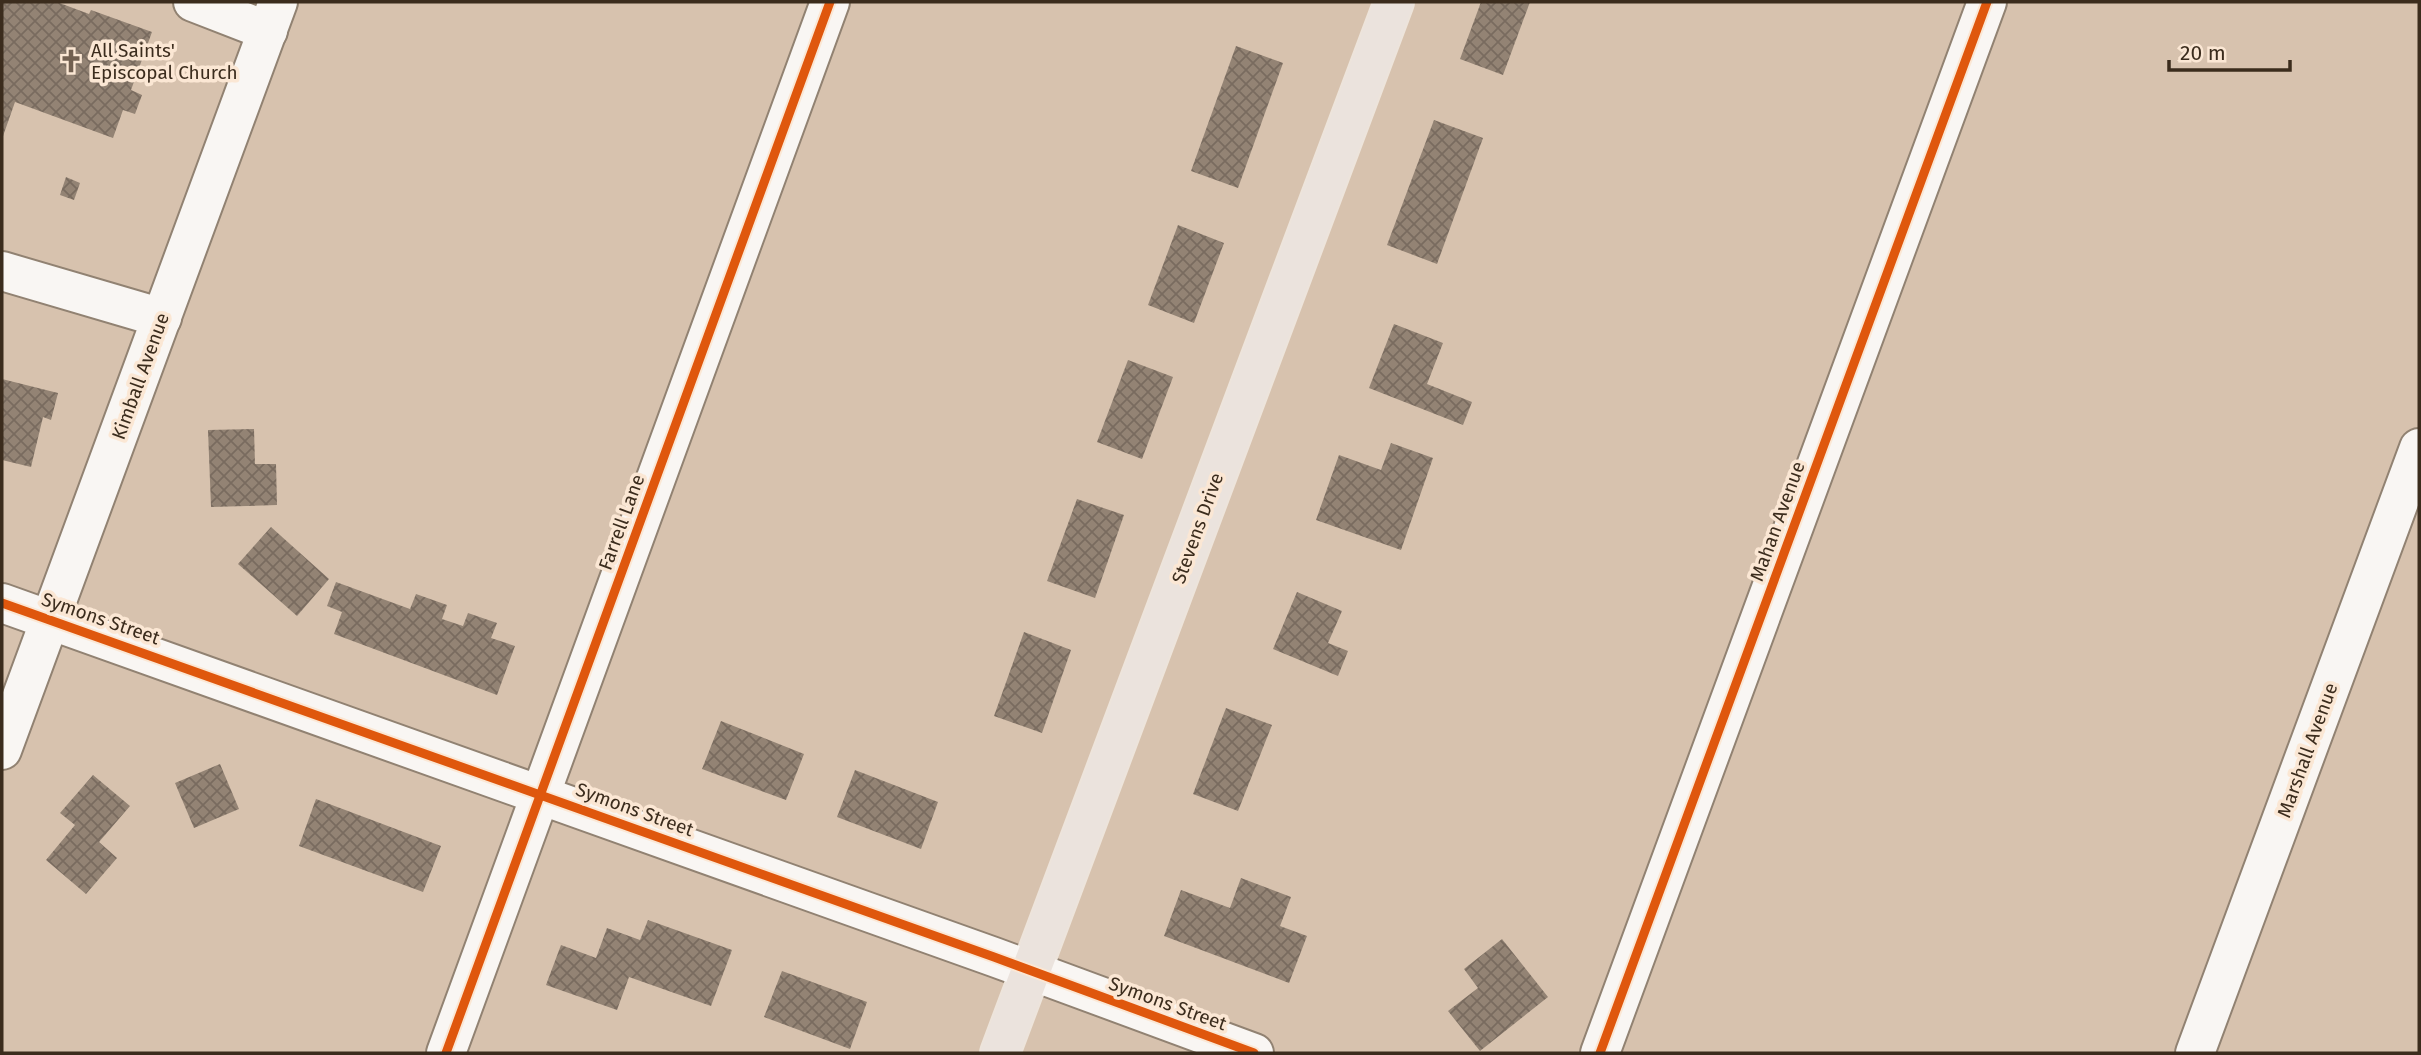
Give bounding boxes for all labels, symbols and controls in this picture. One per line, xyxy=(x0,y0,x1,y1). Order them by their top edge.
scale bar xyxy=(2169,28,2290,72)
place label: All Saints' Episcopal Church xyxy=(91,39,238,84)
text: 20 m xyxy=(2180,40,2226,66)
church icon: All Saints' Episcopal Church xyxy=(57,47,85,75)
street label: Kimball Avenue xyxy=(107,310,174,443)
street label: Mahan Avenue xyxy=(1745,458,1810,584)
street label: Stevens Drive xyxy=(1167,470,1228,587)
street label: Farrell Lane xyxy=(594,471,649,573)
street label: Symons Street xyxy=(39,587,163,649)
street label: Marshall Avenue xyxy=(2272,680,2342,821)
street label: Symons Street xyxy=(573,778,697,841)
street label: Symons Street xyxy=(1106,972,1230,1035)

